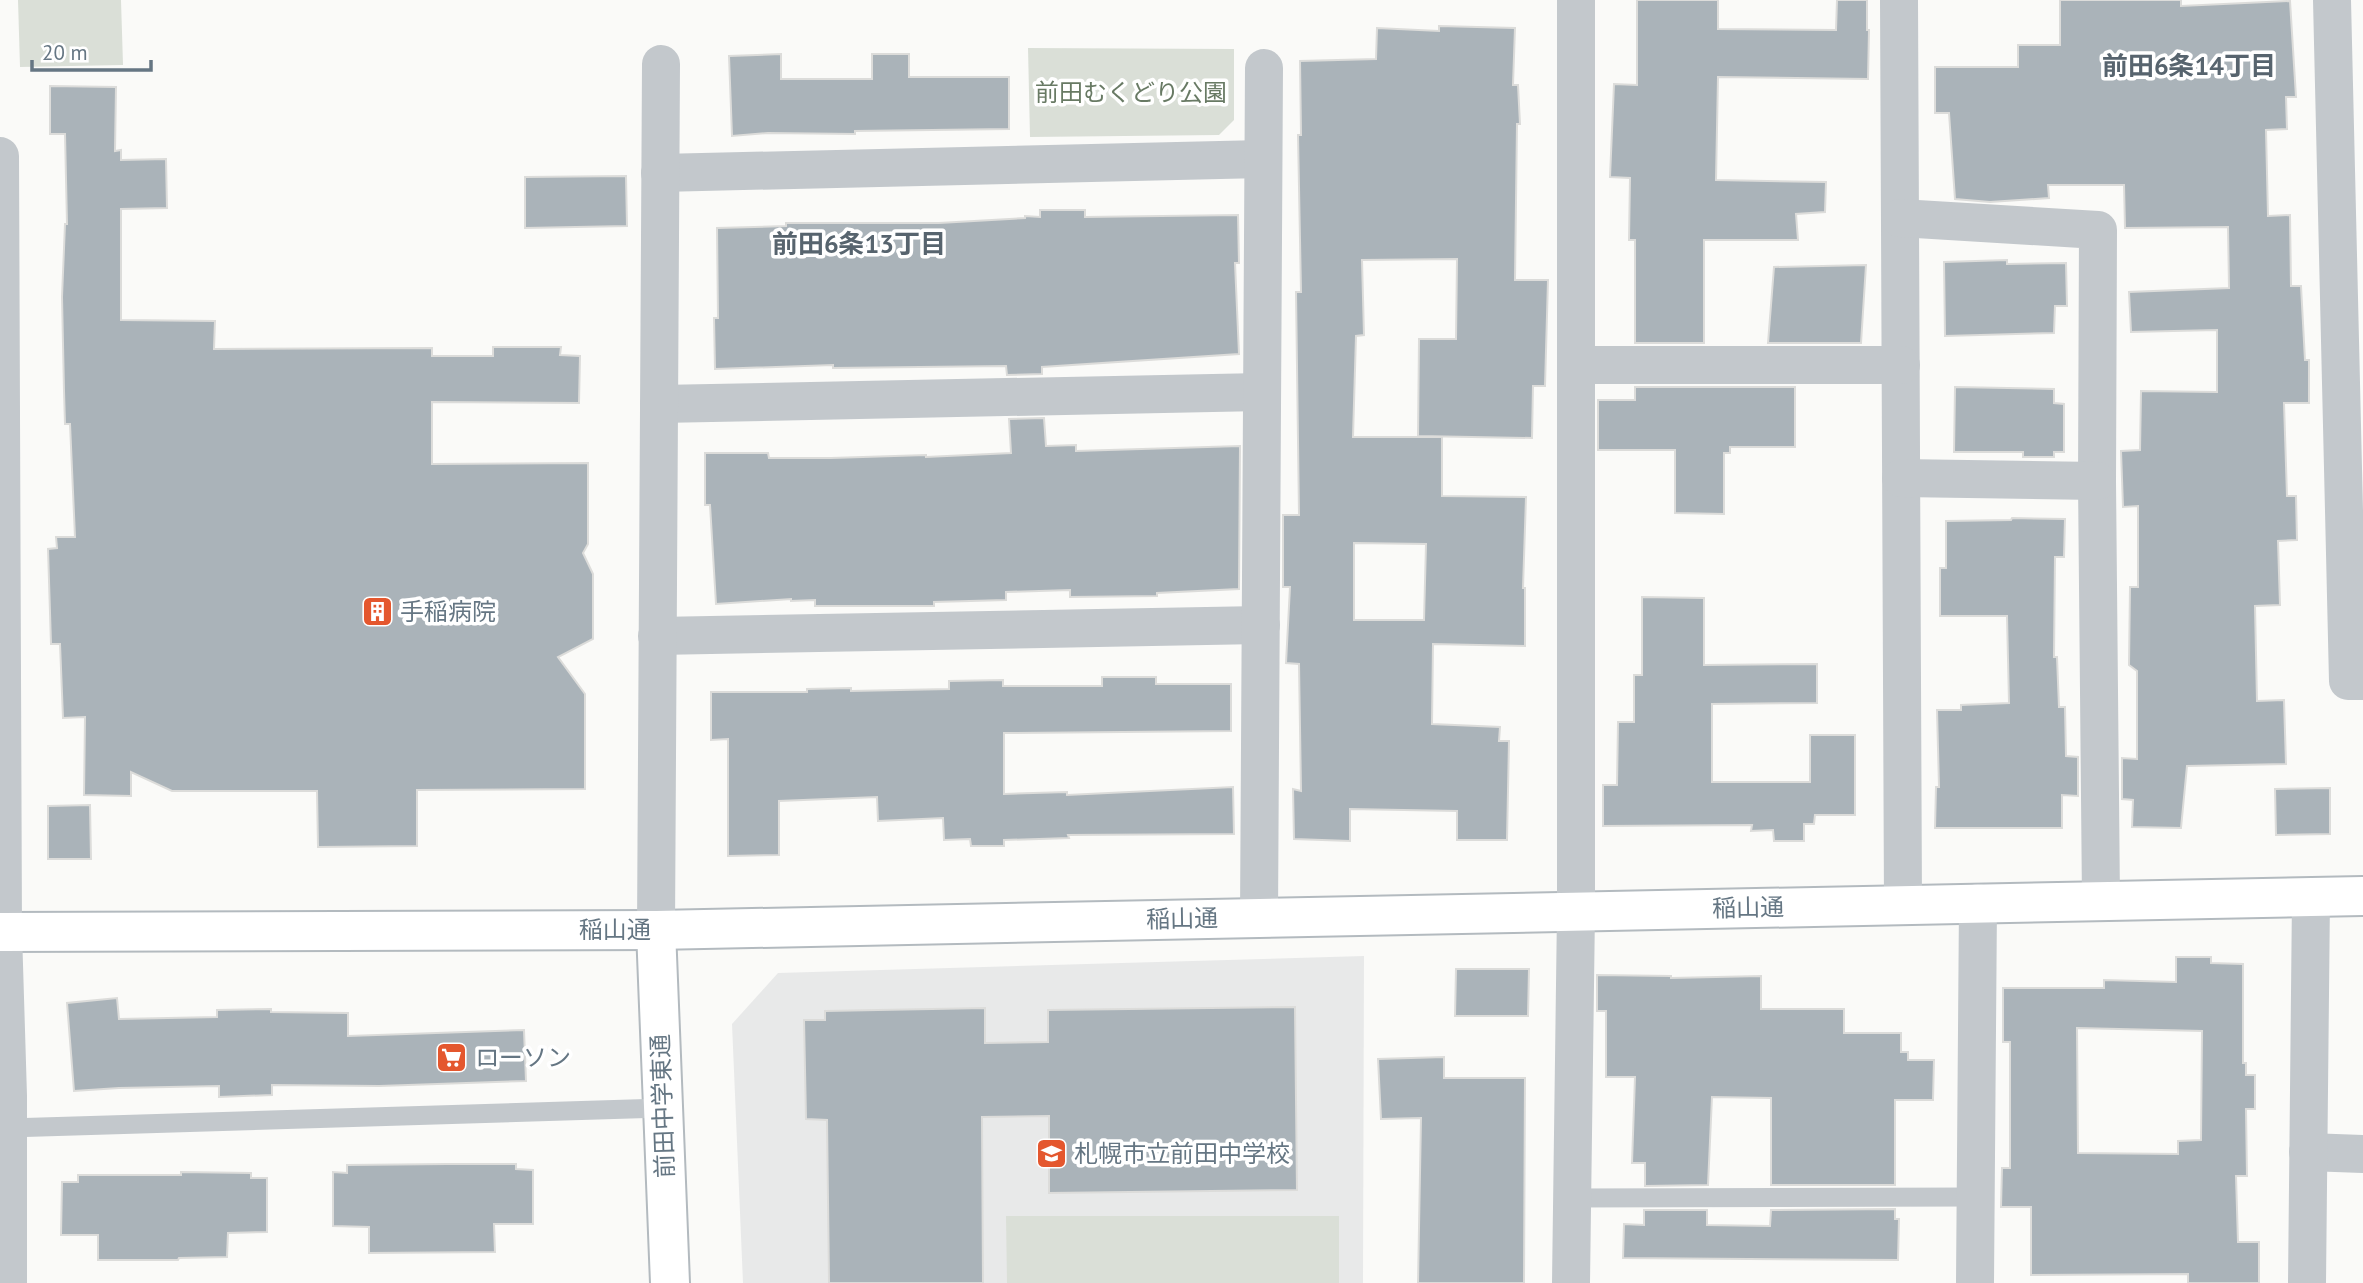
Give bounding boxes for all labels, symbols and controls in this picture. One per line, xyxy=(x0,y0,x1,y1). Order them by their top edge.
scale bar xyxy=(32,28,150,72)
text: 20 m xyxy=(42,39,88,66)
district label: 前田6条14丁目 xyxy=(2102,49,2276,82)
park label: 前田むくどり公園 xyxy=(1035,77,1227,108)
district label: 前田6条13丁目 xyxy=(772,227,946,260)
building icon: 手稲病院 xyxy=(360,595,394,629)
place label: 手稲病院 xyxy=(400,596,496,627)
street label: 稲山通 xyxy=(1712,891,1784,924)
street label: 稲山通 xyxy=(1146,902,1218,935)
street label: 稲山通 xyxy=(579,914,651,945)
street label: 前田中学東通 xyxy=(644,1034,681,1179)
supermarket icon: ローソン xyxy=(435,1041,469,1075)
place label: ローソン xyxy=(475,1042,571,1073)
school or university icon: 札幌市立前田中学校 xyxy=(1034,1137,1068,1171)
place label: 札幌市立前田中学校 xyxy=(1074,1138,1290,1169)

